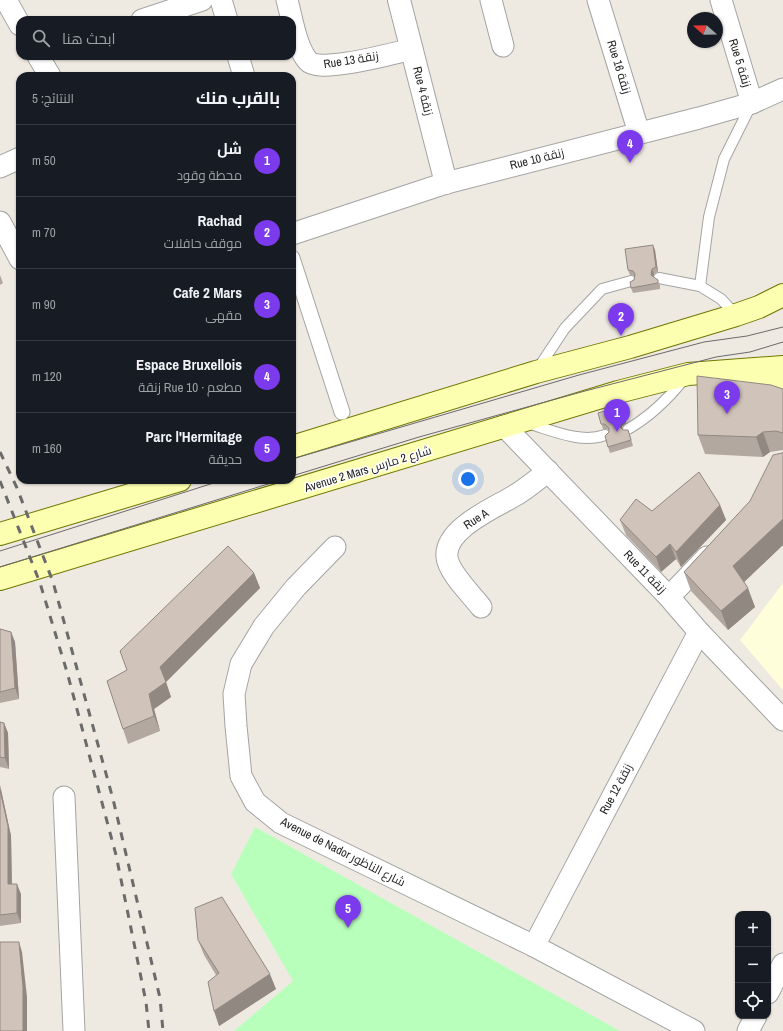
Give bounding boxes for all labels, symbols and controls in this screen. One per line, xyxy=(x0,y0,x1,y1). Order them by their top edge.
north arrow xyxy=(687,12,723,48)
search box xyxy=(16,16,296,60)
icon: search xyxy=(30,27,52,49)
text: ابحث هنا xyxy=(62,28,116,49)
street label: Rue 5 زنقة xyxy=(725,37,755,89)
street label: Rue 16 زنقة xyxy=(603,38,635,96)
street label: Rue 13 زنقة xyxy=(322,48,380,72)
street label: Rue 4 زنقة xyxy=(409,65,437,117)
text: بالقرب منك xyxy=(196,86,280,109)
text: النتائج: 5 xyxy=(32,90,74,107)
pin: 4 xyxy=(617,130,643,163)
text: شل xyxy=(217,138,242,159)
street label: Rue 10 زنقة xyxy=(508,145,566,173)
text: 50 m xyxy=(32,152,56,169)
text: 1 xyxy=(264,152,270,169)
text: محطة وقود xyxy=(177,167,242,184)
text: Rachad xyxy=(198,210,242,231)
text: 70 m xyxy=(32,224,56,241)
text: 2 xyxy=(264,224,270,241)
text: موقف حافلات xyxy=(164,235,242,252)
text: Cafe 2 Mars xyxy=(173,282,242,303)
text: 90 m xyxy=(32,296,56,313)
text: 3 xyxy=(264,296,270,313)
pin: 2 xyxy=(608,303,634,336)
text: مقهى xyxy=(205,307,242,324)
text: Espace Bruxellois xyxy=(136,354,242,375)
text: 120 m xyxy=(32,368,62,385)
text: 4 xyxy=(264,368,270,385)
text: مطعم · Rue 10 زنقة xyxy=(138,379,242,396)
pin: 3 xyxy=(714,381,740,414)
pin: 1 xyxy=(604,399,630,432)
text: Parc l'Hermitage xyxy=(145,426,242,447)
text: 160 m xyxy=(32,440,62,457)
text: 5 xyxy=(264,440,270,457)
street label: Avenue 2 Mars شارع 2 مارس xyxy=(302,442,433,496)
text: حديقة xyxy=(209,451,242,468)
your location xyxy=(458,469,478,489)
street label: Rue A xyxy=(460,505,492,533)
street label: Rue 11 زنقة xyxy=(620,547,670,597)
street label: Rue 12 زنقة xyxy=(596,761,636,817)
street label: Avenue de Nador شارع الناظور xyxy=(277,813,408,890)
pin: 5 xyxy=(335,895,361,928)
map controls xyxy=(735,911,771,1019)
button: + xyxy=(735,911,771,947)
button: − xyxy=(735,947,771,983)
button: locate xyxy=(735,983,771,1019)

